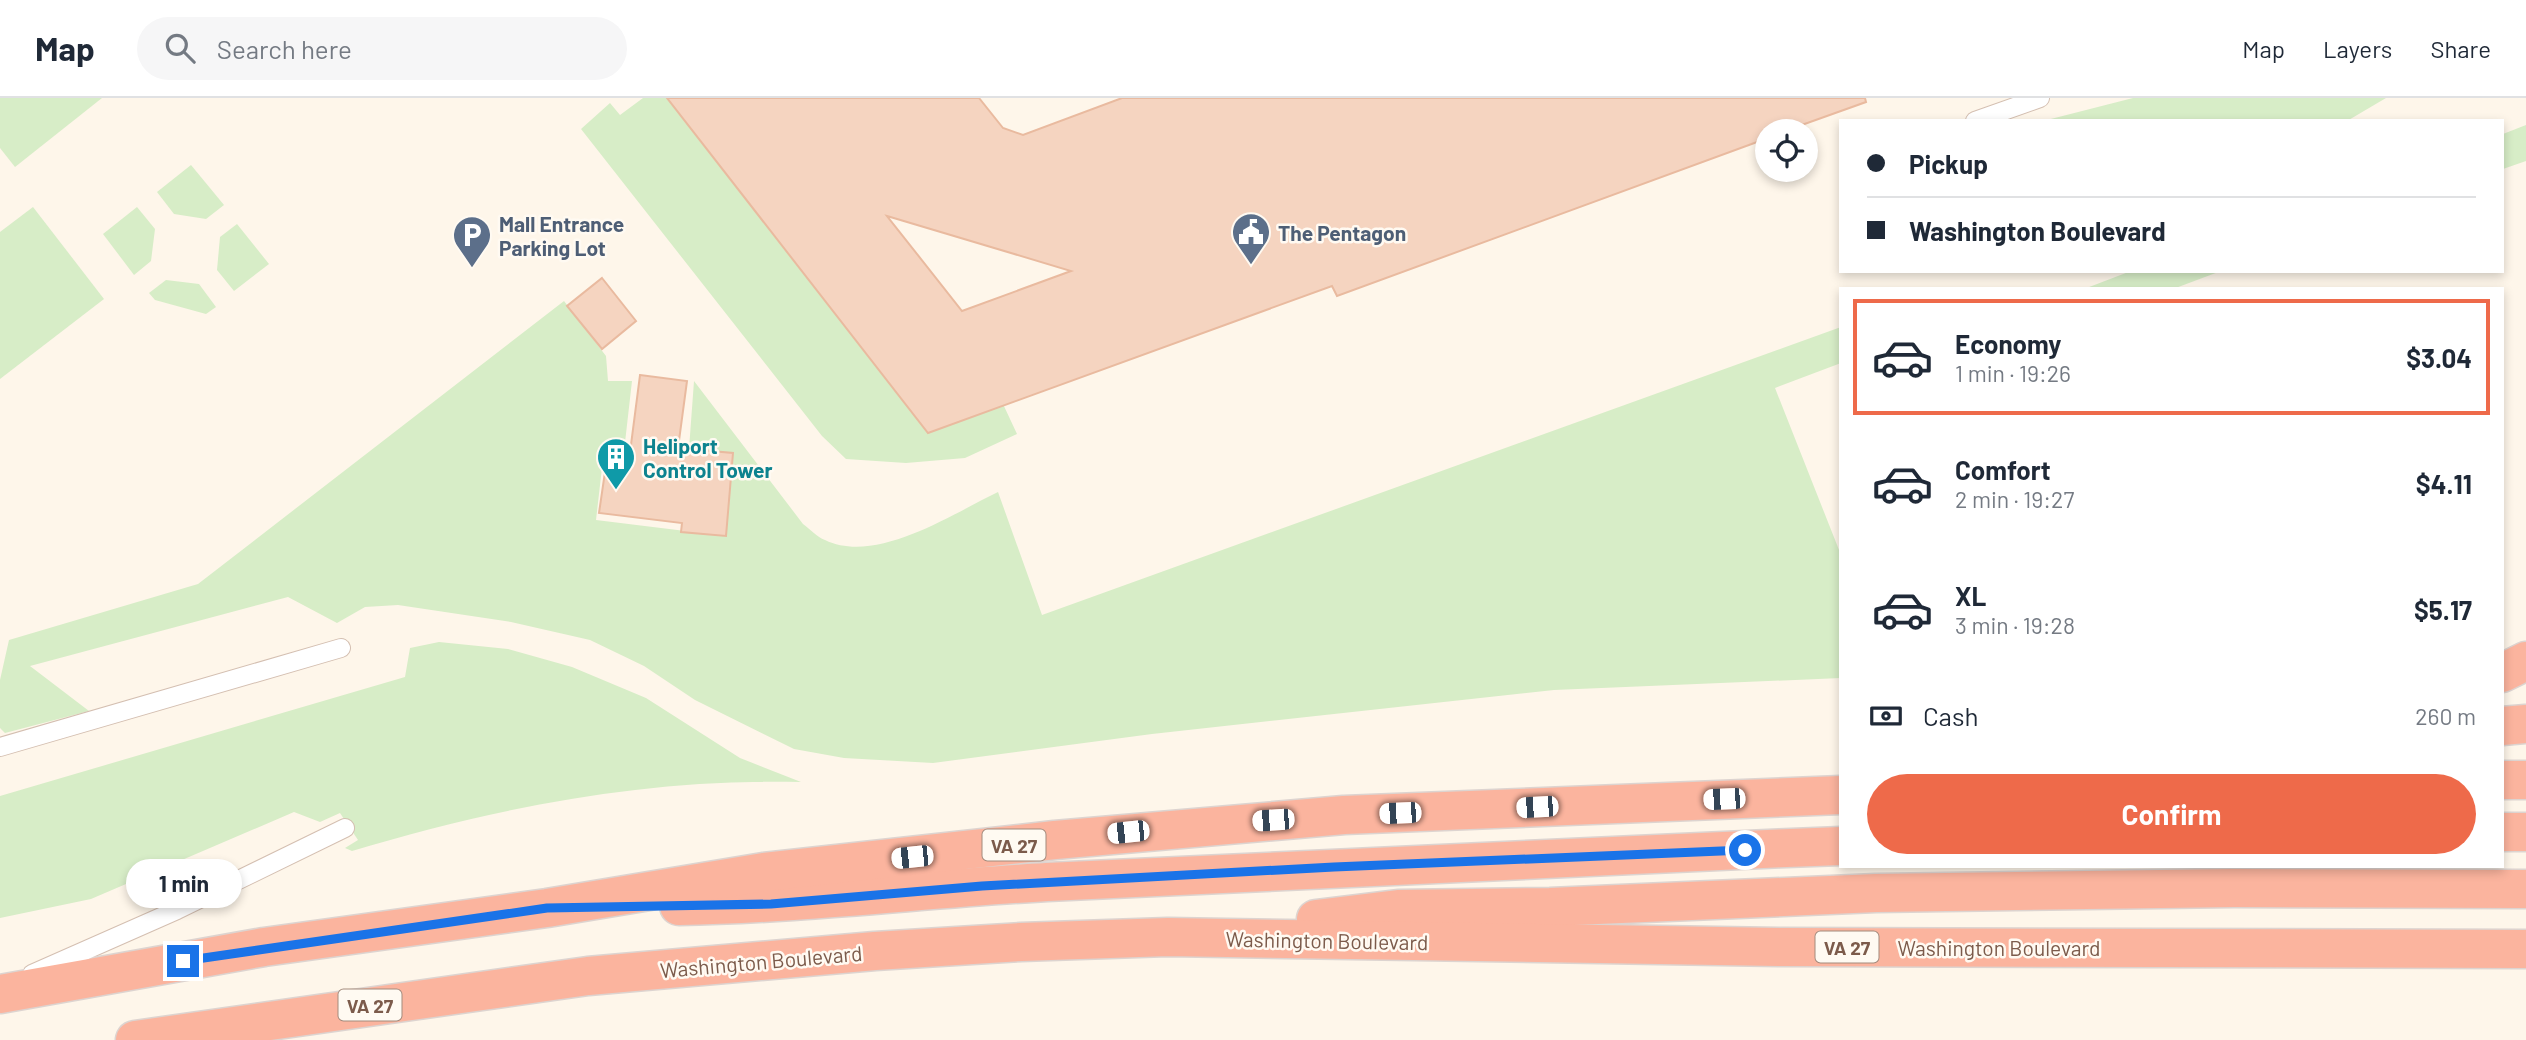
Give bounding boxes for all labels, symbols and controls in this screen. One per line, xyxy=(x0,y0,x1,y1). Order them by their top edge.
search box xyxy=(137,17,627,80)
text: Map xyxy=(35,28,95,68)
icon: search xyxy=(161,29,199,67)
text: Search here xyxy=(217,33,352,64)
text: Map xyxy=(2242,34,2285,63)
text: Layers xyxy=(2323,34,2392,63)
text: Share xyxy=(2430,34,2491,63)
map controls xyxy=(1755,119,1818,182)
button: locate xyxy=(1755,119,1818,182)
text: Pickup xyxy=(1909,148,1988,179)
place label: Mall Entrance Parking Lot xyxy=(499,211,624,260)
public building icon: The Pentagon xyxy=(1230,211,1272,266)
parking icon: Mall Entrance Parking Lot xyxy=(451,214,493,269)
text: Washington Boulevard xyxy=(1909,215,2166,246)
place label: The Pentagon xyxy=(1278,220,1406,245)
icon: car xyxy=(1871,326,1934,389)
text: Economy xyxy=(1955,328,2061,359)
text: $3.04 xyxy=(2406,342,2472,373)
text: 1 min · 19:26 xyxy=(1955,359,2071,387)
place label: Heliport Control Tower xyxy=(643,433,773,482)
building icon: Heliport Control Tower xyxy=(595,436,637,491)
icon: car xyxy=(1871,452,1934,515)
text: Comfort xyxy=(1955,454,2051,485)
text: $4.11 xyxy=(2416,468,2472,499)
text: 2 min · 19:27 xyxy=(1955,485,2074,513)
icon: car xyxy=(1871,578,1934,641)
text: XL xyxy=(1955,580,1986,611)
text: $5.17 xyxy=(2414,594,2472,625)
text: 3 min · 19:28 xyxy=(1955,611,2075,639)
icon: cash xyxy=(1867,697,1905,735)
text: Cash xyxy=(1923,700,1978,731)
text: 260 m xyxy=(2415,702,2476,730)
button: Confirm xyxy=(1867,774,2476,854)
car xyxy=(1703,788,1746,810)
car xyxy=(1516,795,1559,819)
car xyxy=(1379,802,1422,824)
car xyxy=(1252,808,1295,832)
car xyxy=(1107,819,1150,845)
road number: VA 27 xyxy=(982,830,1046,860)
route start xyxy=(1729,834,1761,866)
car xyxy=(891,844,934,870)
callout: 1 min xyxy=(125,860,241,908)
text: 1 min xyxy=(159,869,209,897)
street label: Washington Boulevard xyxy=(1225,926,1429,954)
road number: VA 27 xyxy=(1815,932,1878,962)
street label: Washington Boulevard xyxy=(1898,935,2100,960)
street label: Washington Boulevard xyxy=(659,940,863,982)
route end xyxy=(167,945,199,977)
road number: VA 27 xyxy=(338,990,402,1021)

